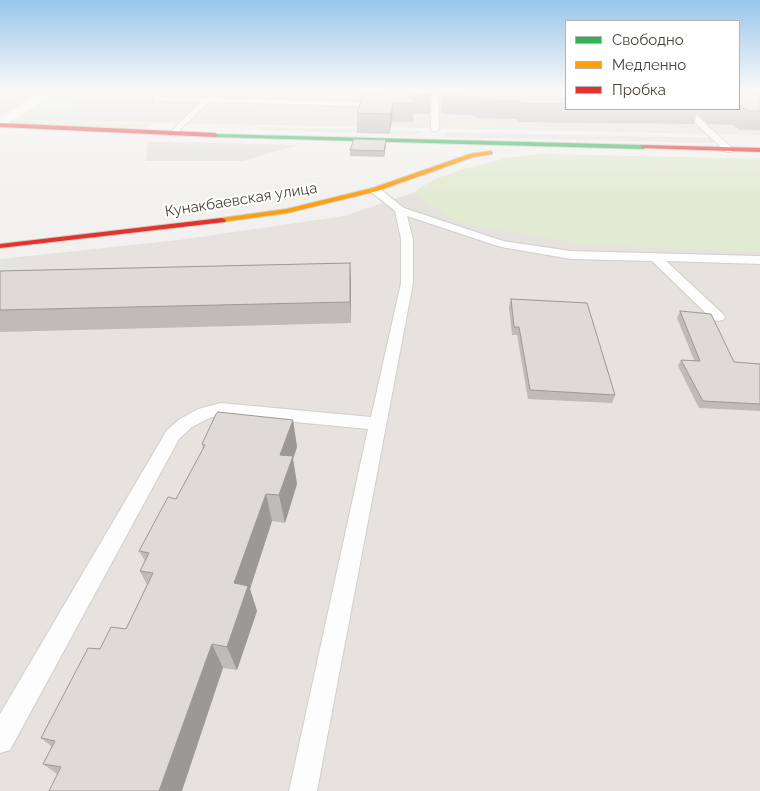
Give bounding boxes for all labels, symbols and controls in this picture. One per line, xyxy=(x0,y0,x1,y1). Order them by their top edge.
legend xyxy=(565,20,740,110)
text: Свободно xyxy=(612,31,684,49)
text: Медленно xyxy=(612,56,686,74)
text: Пробка xyxy=(612,81,666,99)
street label: Кунакбаевская улица xyxy=(164,179,318,221)

